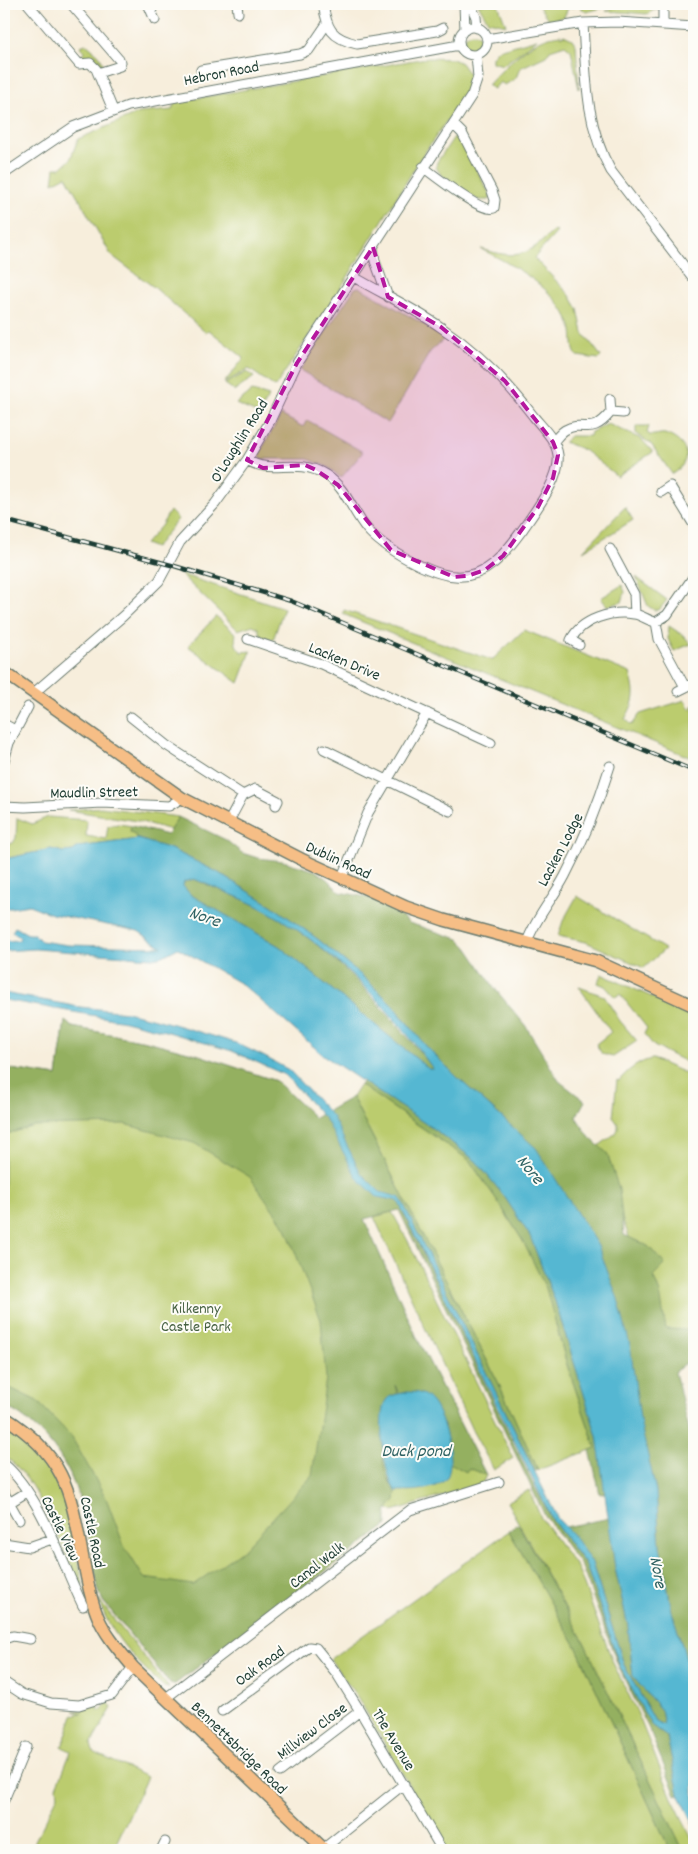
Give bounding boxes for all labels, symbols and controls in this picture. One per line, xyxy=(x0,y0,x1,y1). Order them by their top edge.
street label: Hebron Road xyxy=(182,56,261,93)
street label: O'Loughlin Road xyxy=(205,395,275,488)
street label: Lacken Drive xyxy=(305,637,383,688)
street label: Maudlin Street xyxy=(50,781,138,806)
street label: Lacken Lodge xyxy=(532,809,590,891)
street label: Dublin Road xyxy=(301,836,374,886)
water label: Nore xyxy=(185,901,224,936)
water label: Nore xyxy=(509,1150,549,1192)
park label: Kilkenny Castle Park xyxy=(161,1298,231,1339)
water label: Duck pond xyxy=(382,1440,453,1465)
street label: Castle View xyxy=(34,1492,86,1566)
street label: Castle Road xyxy=(73,1495,110,1570)
street label: Canal Walk xyxy=(285,1537,350,1595)
water label: Nore xyxy=(641,1555,672,1591)
street label: Oak Road xyxy=(231,1641,290,1693)
street label: Bennettsbridge Road xyxy=(185,1697,292,1801)
street label: Millview Close xyxy=(272,1698,353,1766)
street label: The Avenue xyxy=(365,1705,420,1775)

